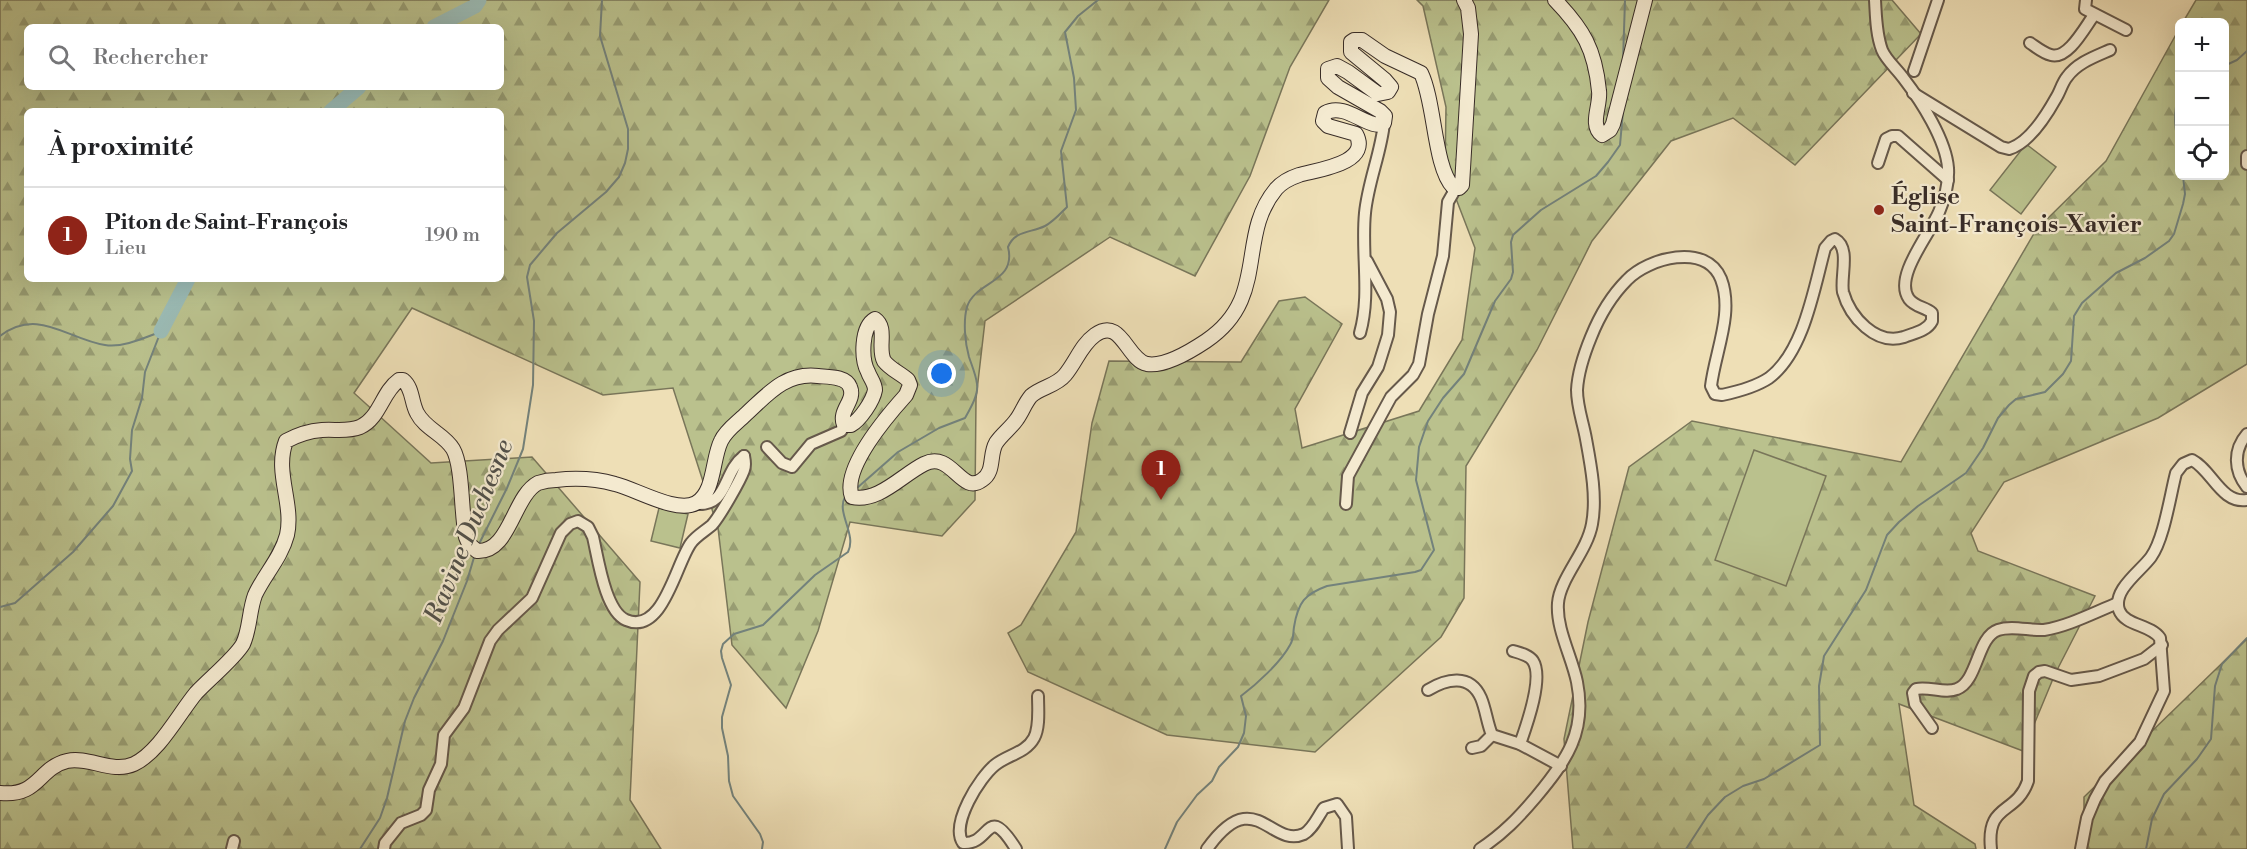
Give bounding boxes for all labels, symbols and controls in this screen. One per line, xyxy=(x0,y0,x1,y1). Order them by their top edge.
map controls xyxy=(2175,18,2229,180)
button: + xyxy=(2175,18,2229,72)
search box xyxy=(24,24,504,90)
icon: search xyxy=(45,41,78,74)
text: Rechercher xyxy=(93,44,208,71)
button: − xyxy=(2175,72,2229,126)
button: locate xyxy=(2175,126,2229,180)
text: À proximité xyxy=(48,131,193,163)
place label: Église Saint-François-Xavier xyxy=(1891,180,2142,240)
marker: Église Saint-François-Xavier xyxy=(1872,203,1886,217)
text: Piton de Saint-François xyxy=(105,209,348,236)
text: 1 xyxy=(63,223,72,248)
text: 190 m xyxy=(425,223,480,248)
text: Lieu xyxy=(105,236,146,261)
your location xyxy=(927,359,956,388)
water label: Ravine Duchesne xyxy=(417,435,520,629)
pin: 1 xyxy=(1142,450,1180,500)

